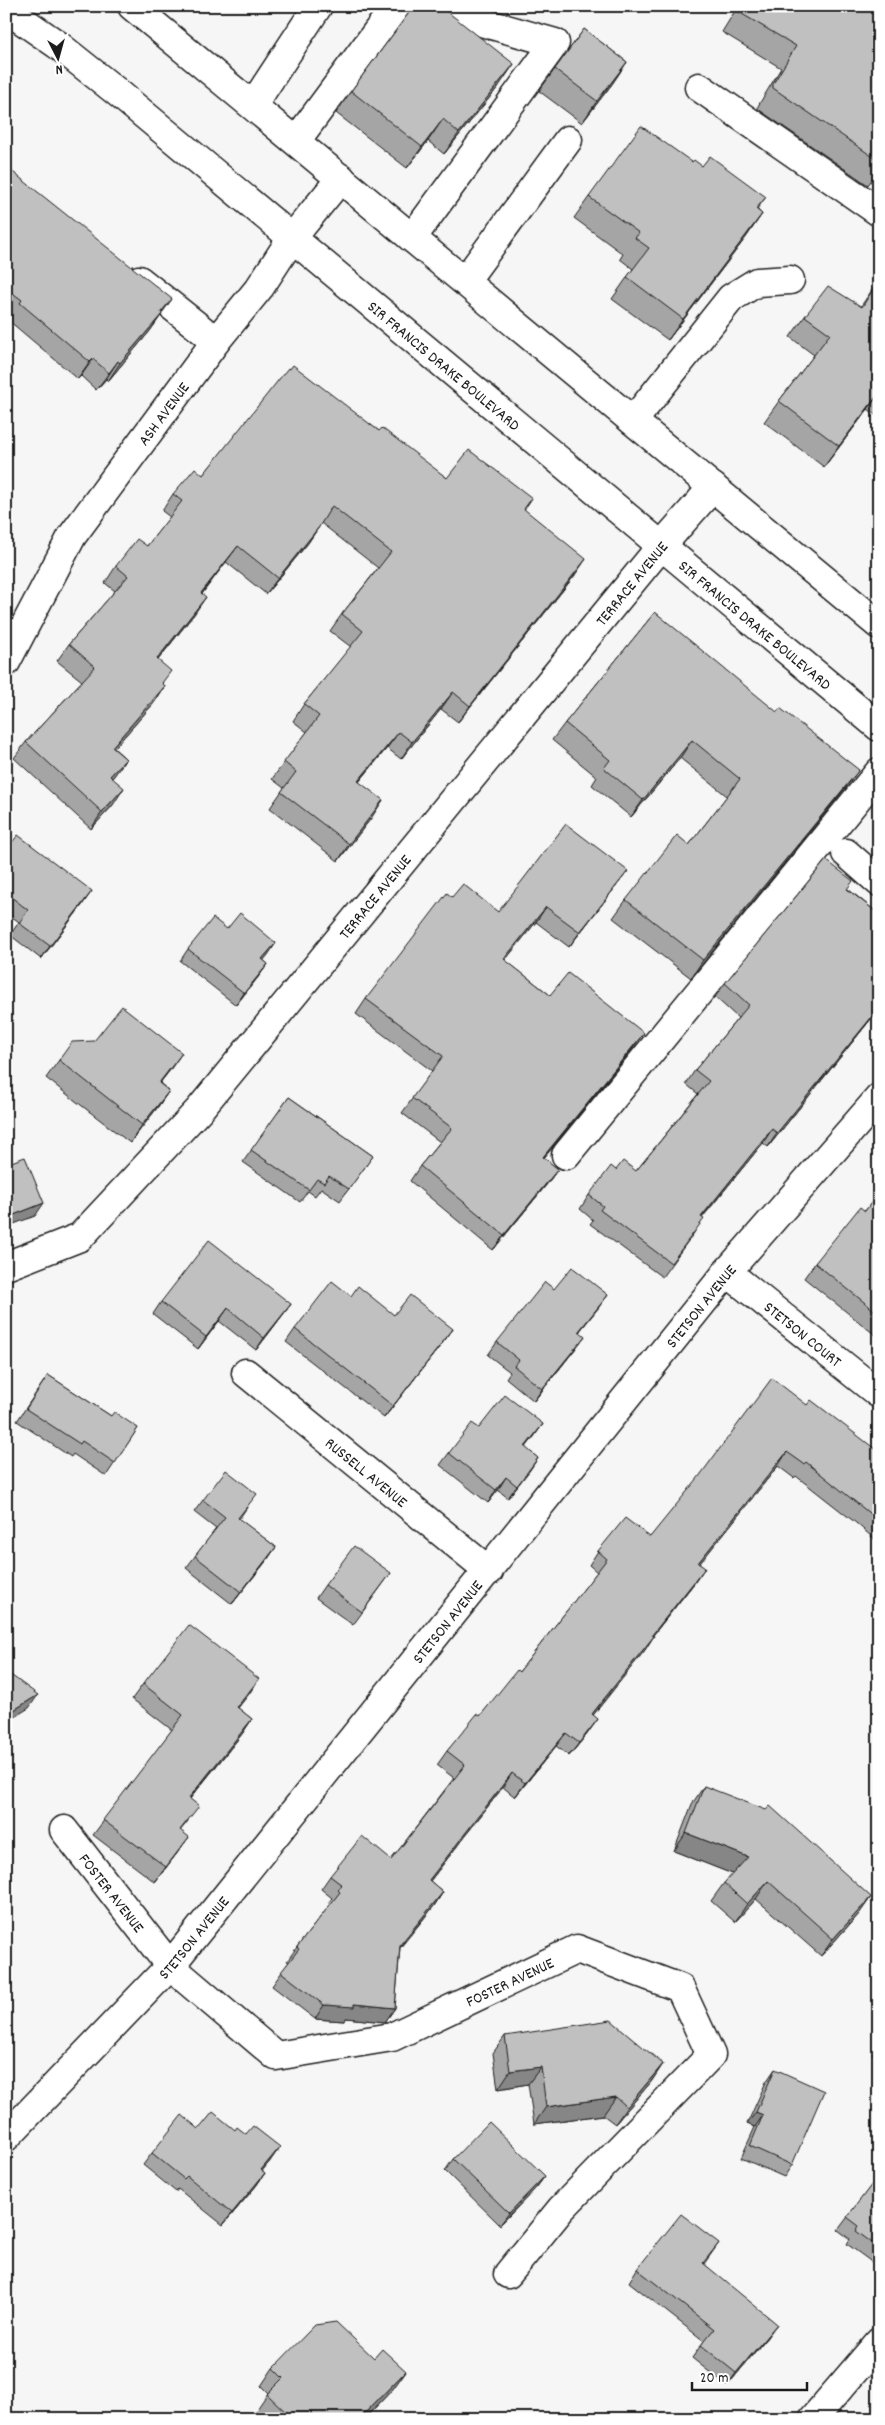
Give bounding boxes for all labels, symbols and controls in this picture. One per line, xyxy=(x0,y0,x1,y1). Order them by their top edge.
north arrow xyxy=(32,32,82,82)
text: N xyxy=(55,59,64,79)
street label: SIR FRANCIS DRAKE BOULEVARD xyxy=(362,296,524,437)
street label: ASH AVENUE xyxy=(133,377,197,451)
street label: TERRACE AVENUE xyxy=(591,537,675,632)
street label: SIR FRANCIS DRAKE BOULEVARD xyxy=(673,556,835,697)
street label: TERRACE AVENUE xyxy=(334,850,418,945)
street label: STETSON AVENUE xyxy=(661,1260,743,1354)
street label: STETSON COURT xyxy=(758,1297,846,1374)
street label: RUSSELL AVENUE xyxy=(319,1433,412,1515)
street label: STETSON AVENUE xyxy=(408,1575,490,1670)
street label: FOSTER AVENUE xyxy=(72,1849,149,1939)
street label: STETSON AVENUE xyxy=(154,1891,236,1986)
street label: FOSTER AVENUE xyxy=(463,1952,559,2014)
scale bar xyxy=(692,2360,808,2392)
text: 20 m xyxy=(700,2368,728,2390)

